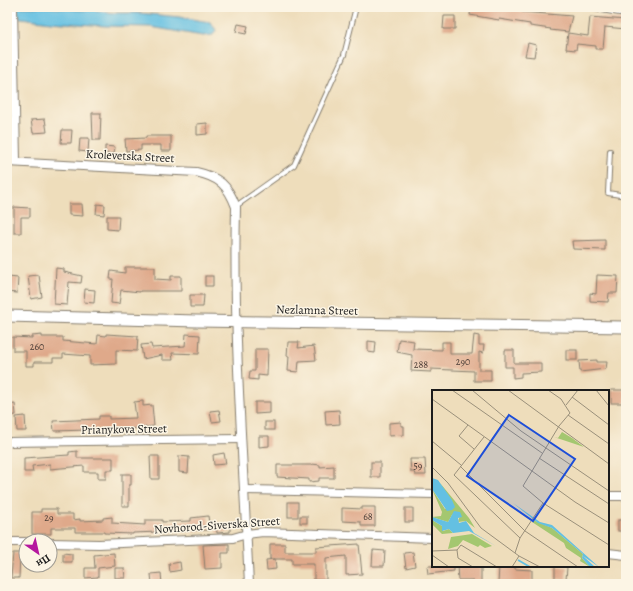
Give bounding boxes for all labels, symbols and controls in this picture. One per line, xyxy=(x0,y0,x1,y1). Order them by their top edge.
street label: Krolevetska Street xyxy=(85,146,175,166)
street label: Nezlamna Street xyxy=(276,301,358,319)
house number: 260 xyxy=(30,340,44,353)
house number: 290 xyxy=(456,355,470,368)
house number: 288 xyxy=(414,358,428,371)
inset map xyxy=(432,390,609,567)
street label: Prianykova Street xyxy=(81,420,167,438)
house number: 59 xyxy=(414,459,423,472)
house number: 68 xyxy=(363,510,373,523)
house number: 29 xyxy=(44,511,54,524)
street label: Novhorod-Siverska Street xyxy=(154,513,281,537)
north arrow xyxy=(18,533,58,573)
text: Пн xyxy=(33,551,53,571)

